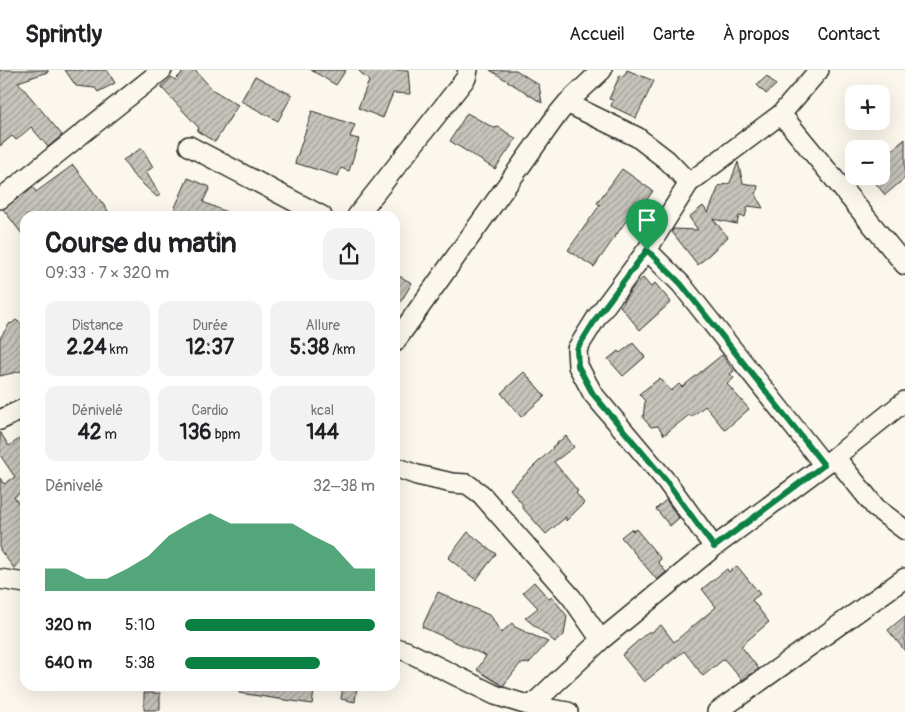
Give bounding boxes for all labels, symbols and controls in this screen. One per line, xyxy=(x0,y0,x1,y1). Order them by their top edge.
text: Sprintly xyxy=(25,20,102,49)
text: Accueil xyxy=(569,23,625,46)
text: Carte xyxy=(653,23,695,46)
text: À propos xyxy=(723,23,789,46)
text: Contact xyxy=(817,23,880,46)
map controls xyxy=(845,85,890,185)
button: + xyxy=(845,85,890,130)
button: − xyxy=(845,140,890,185)
pin xyxy=(626,199,668,250)
icon: arrive xyxy=(633,206,661,234)
text: Course du matin xyxy=(45,226,237,261)
button: share xyxy=(323,228,375,280)
text: 09:33 · 7 × 320 m xyxy=(45,263,169,283)
text: Distance xyxy=(72,317,123,334)
text: Durée xyxy=(193,317,227,334)
text: Allure xyxy=(305,317,340,334)
text: 2.24 xyxy=(67,334,107,361)
text: 12:37 xyxy=(186,334,234,361)
text: 5:38 xyxy=(290,334,329,361)
text: km xyxy=(107,341,128,358)
text: /km xyxy=(329,341,355,358)
text: Dénivelé xyxy=(72,402,123,419)
text: Cardio xyxy=(192,402,228,419)
text: kcal xyxy=(311,402,334,419)
text: 42 xyxy=(78,419,102,446)
text: 136 xyxy=(179,419,212,446)
text: 144 xyxy=(306,419,339,446)
text: m xyxy=(102,426,117,443)
text: bpm xyxy=(212,426,241,443)
text: Dénivelé xyxy=(45,476,103,496)
text: 32–38 m xyxy=(313,476,375,496)
text: 320 m xyxy=(45,615,91,635)
text: 5:10 xyxy=(125,615,155,635)
text: 640 m xyxy=(45,653,92,673)
text: 5:38 xyxy=(125,653,155,673)

